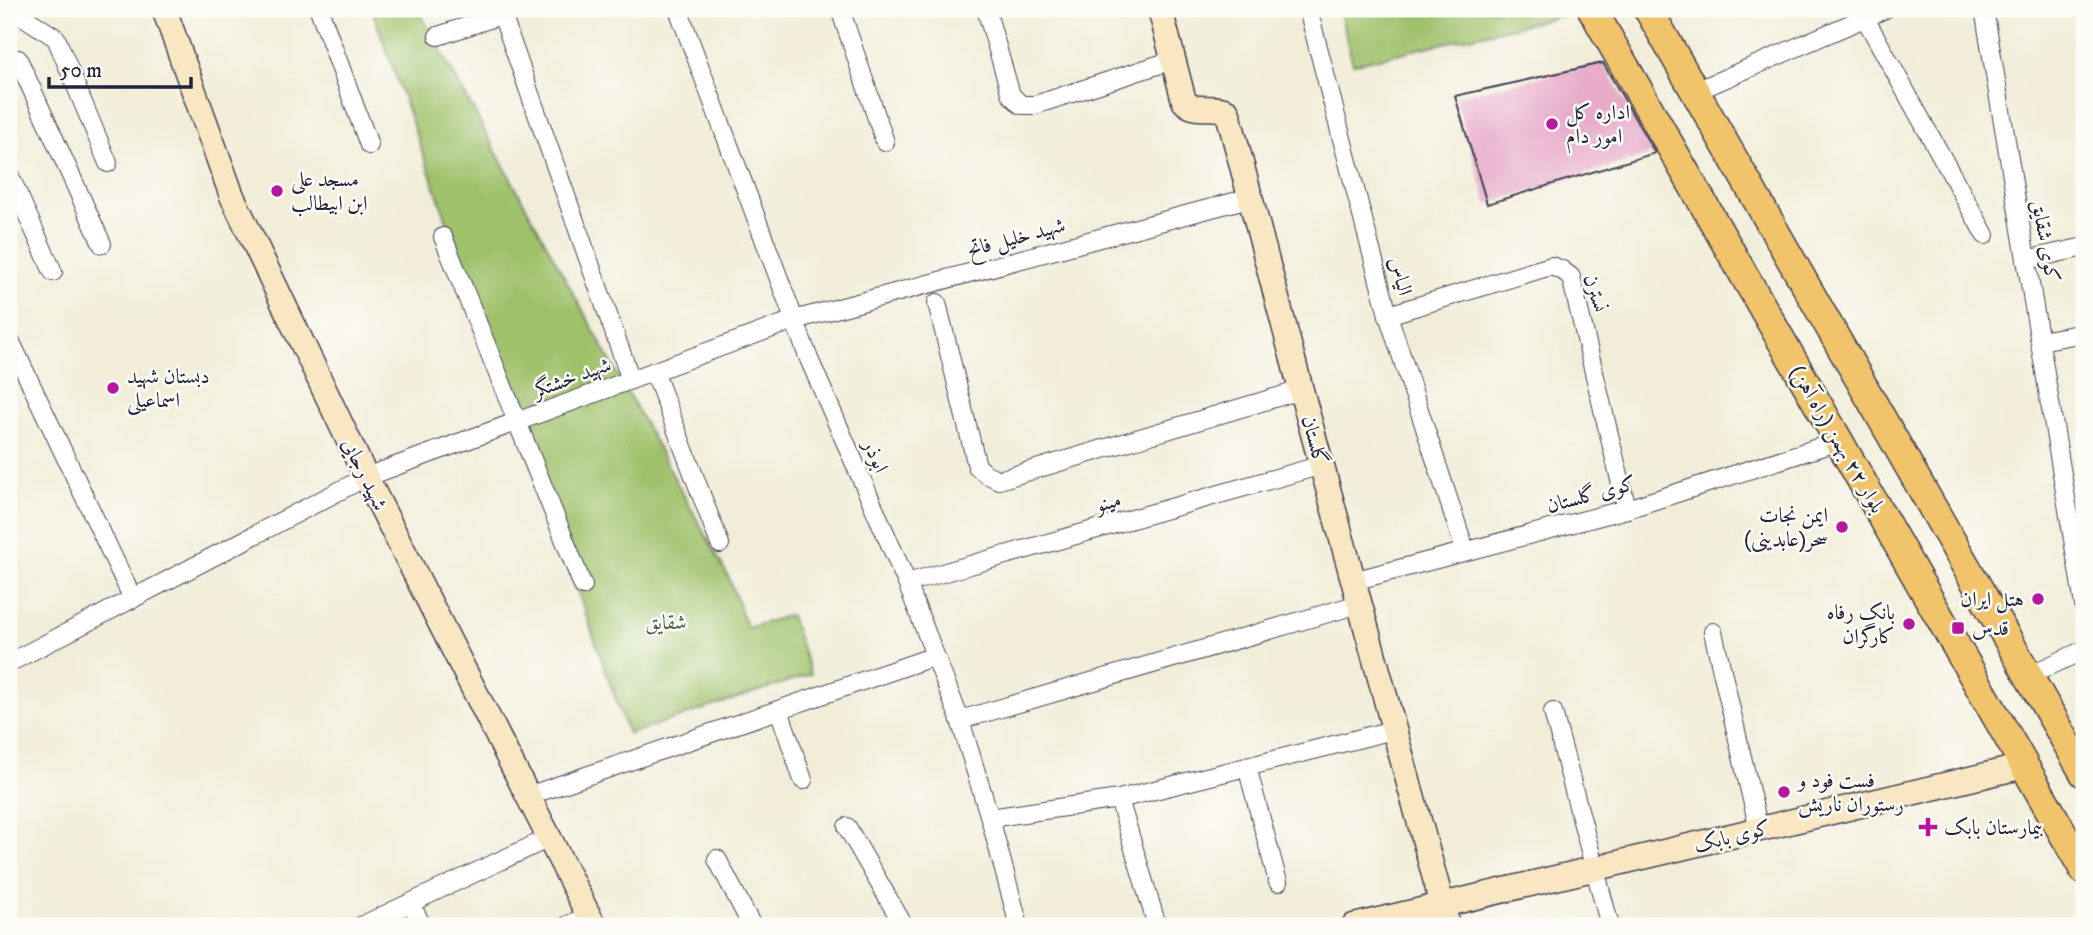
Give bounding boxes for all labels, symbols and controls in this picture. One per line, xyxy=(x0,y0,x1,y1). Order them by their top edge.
scale bar xyxy=(49,46,191,90)
text: 50 m xyxy=(60,58,102,84)
place label: اداره کل امور دام xyxy=(1566,100,1630,154)
marker: اداره کل امور دام xyxy=(1544,116,1560,132)
place label: مسجد علی ابن ابیطالب xyxy=(291,167,368,217)
marker: مسجد علی ابن ابیطالب xyxy=(269,183,285,199)
street label: کوی شقایق xyxy=(2025,198,2065,284)
street label: شهید خلیل فاتح xyxy=(964,212,1069,267)
street label: الیاس xyxy=(1382,254,1418,298)
street label: نسترن xyxy=(1577,271,1613,316)
street label: شهید خشتگر xyxy=(528,351,615,405)
street label: بلوار ۲۲ بهمن (راه آهن) xyxy=(1784,360,1891,518)
place label: دبستان شهید اسماعیلی xyxy=(127,364,210,416)
marker: دبستان شهید اسماعیلی xyxy=(105,380,121,396)
street label: گلستان xyxy=(1295,412,1334,468)
street label: شهید رجایی xyxy=(335,434,393,515)
street label: ابوذر xyxy=(856,434,894,477)
street label: کوی گلستان xyxy=(1543,470,1639,519)
street label: مینو xyxy=(1090,487,1124,520)
place label: ایمن نجات سحر(عابدینی) xyxy=(1744,503,1828,553)
marker: ایمن نجات سحر(عابدینی) xyxy=(1834,519,1850,535)
place label: هتل ایران xyxy=(1960,587,2024,614)
marker: هتل ایران xyxy=(2030,591,2046,607)
place label: بانک رفاه کارگران xyxy=(1827,600,1895,650)
park label: شقایق xyxy=(645,610,687,636)
marker: بانک رفاه کارگران xyxy=(1901,616,1917,632)
place label: قدس xyxy=(1972,616,2009,642)
marker: قدس xyxy=(1950,620,1966,636)
place label: فست فود و رستوران ناریش xyxy=(1796,768,1904,818)
marker: فست فود و رستوران ناریش xyxy=(1776,784,1792,800)
street label: کوی بابک xyxy=(1691,815,1773,859)
place label: بیمارستان بابک xyxy=(1944,815,2044,841)
marker: بیمارستان بابک xyxy=(1918,817,1938,837)

